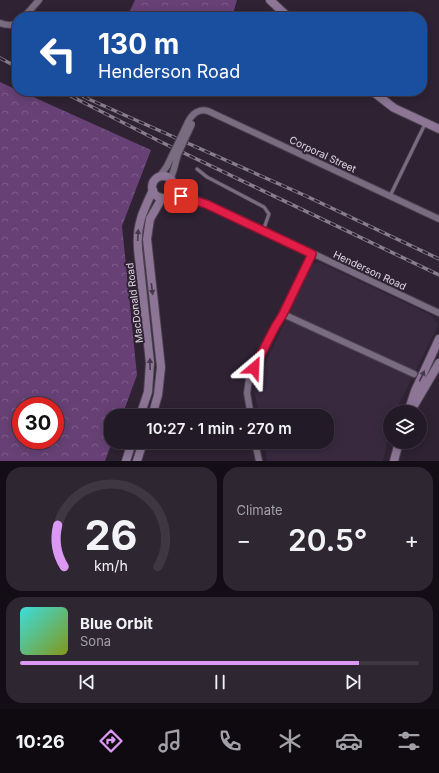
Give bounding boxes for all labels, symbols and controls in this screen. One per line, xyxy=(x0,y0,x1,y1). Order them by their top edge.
text: 130 m xyxy=(98,27,179,61)
icon: left xyxy=(32,28,84,80)
text: Henderson Road xyxy=(98,61,240,82)
street label: Corporal Street xyxy=(288,133,359,175)
pin xyxy=(164,179,198,213)
icon: arrive xyxy=(170,185,192,207)
one-way arrow xyxy=(134,229,141,241)
street label: Henderson Road xyxy=(332,248,408,292)
street label: MacDonald Road xyxy=(123,262,145,344)
one-way arrow xyxy=(149,283,156,295)
position arrow xyxy=(233,347,275,389)
one-way arrow xyxy=(147,357,153,370)
one-way arrow xyxy=(419,370,425,381)
speed limit sign: 30 xyxy=(12,397,64,449)
map controls xyxy=(383,405,427,449)
button: layers xyxy=(383,405,427,449)
text: 10:27 · 1 min · 270 m xyxy=(146,419,292,438)
text: Climate xyxy=(237,502,283,518)
text: 26 xyxy=(85,510,138,560)
text: 20.5° xyxy=(288,522,367,558)
text: − xyxy=(237,527,251,553)
text: + xyxy=(404,527,419,553)
text: km/h xyxy=(94,557,128,574)
text: Blue Orbit xyxy=(80,614,153,633)
text: Sona xyxy=(80,633,111,649)
icon: previous xyxy=(76,671,98,693)
icon: pause xyxy=(209,671,231,693)
icon: next xyxy=(342,671,364,693)
icon: directions xyxy=(97,727,125,755)
icon: music xyxy=(156,727,184,755)
icon: phone xyxy=(216,727,244,755)
icon: climate xyxy=(276,727,304,755)
icon: car xyxy=(335,727,363,755)
icon: filters xyxy=(395,727,423,755)
text: 10:26 xyxy=(16,731,65,752)

